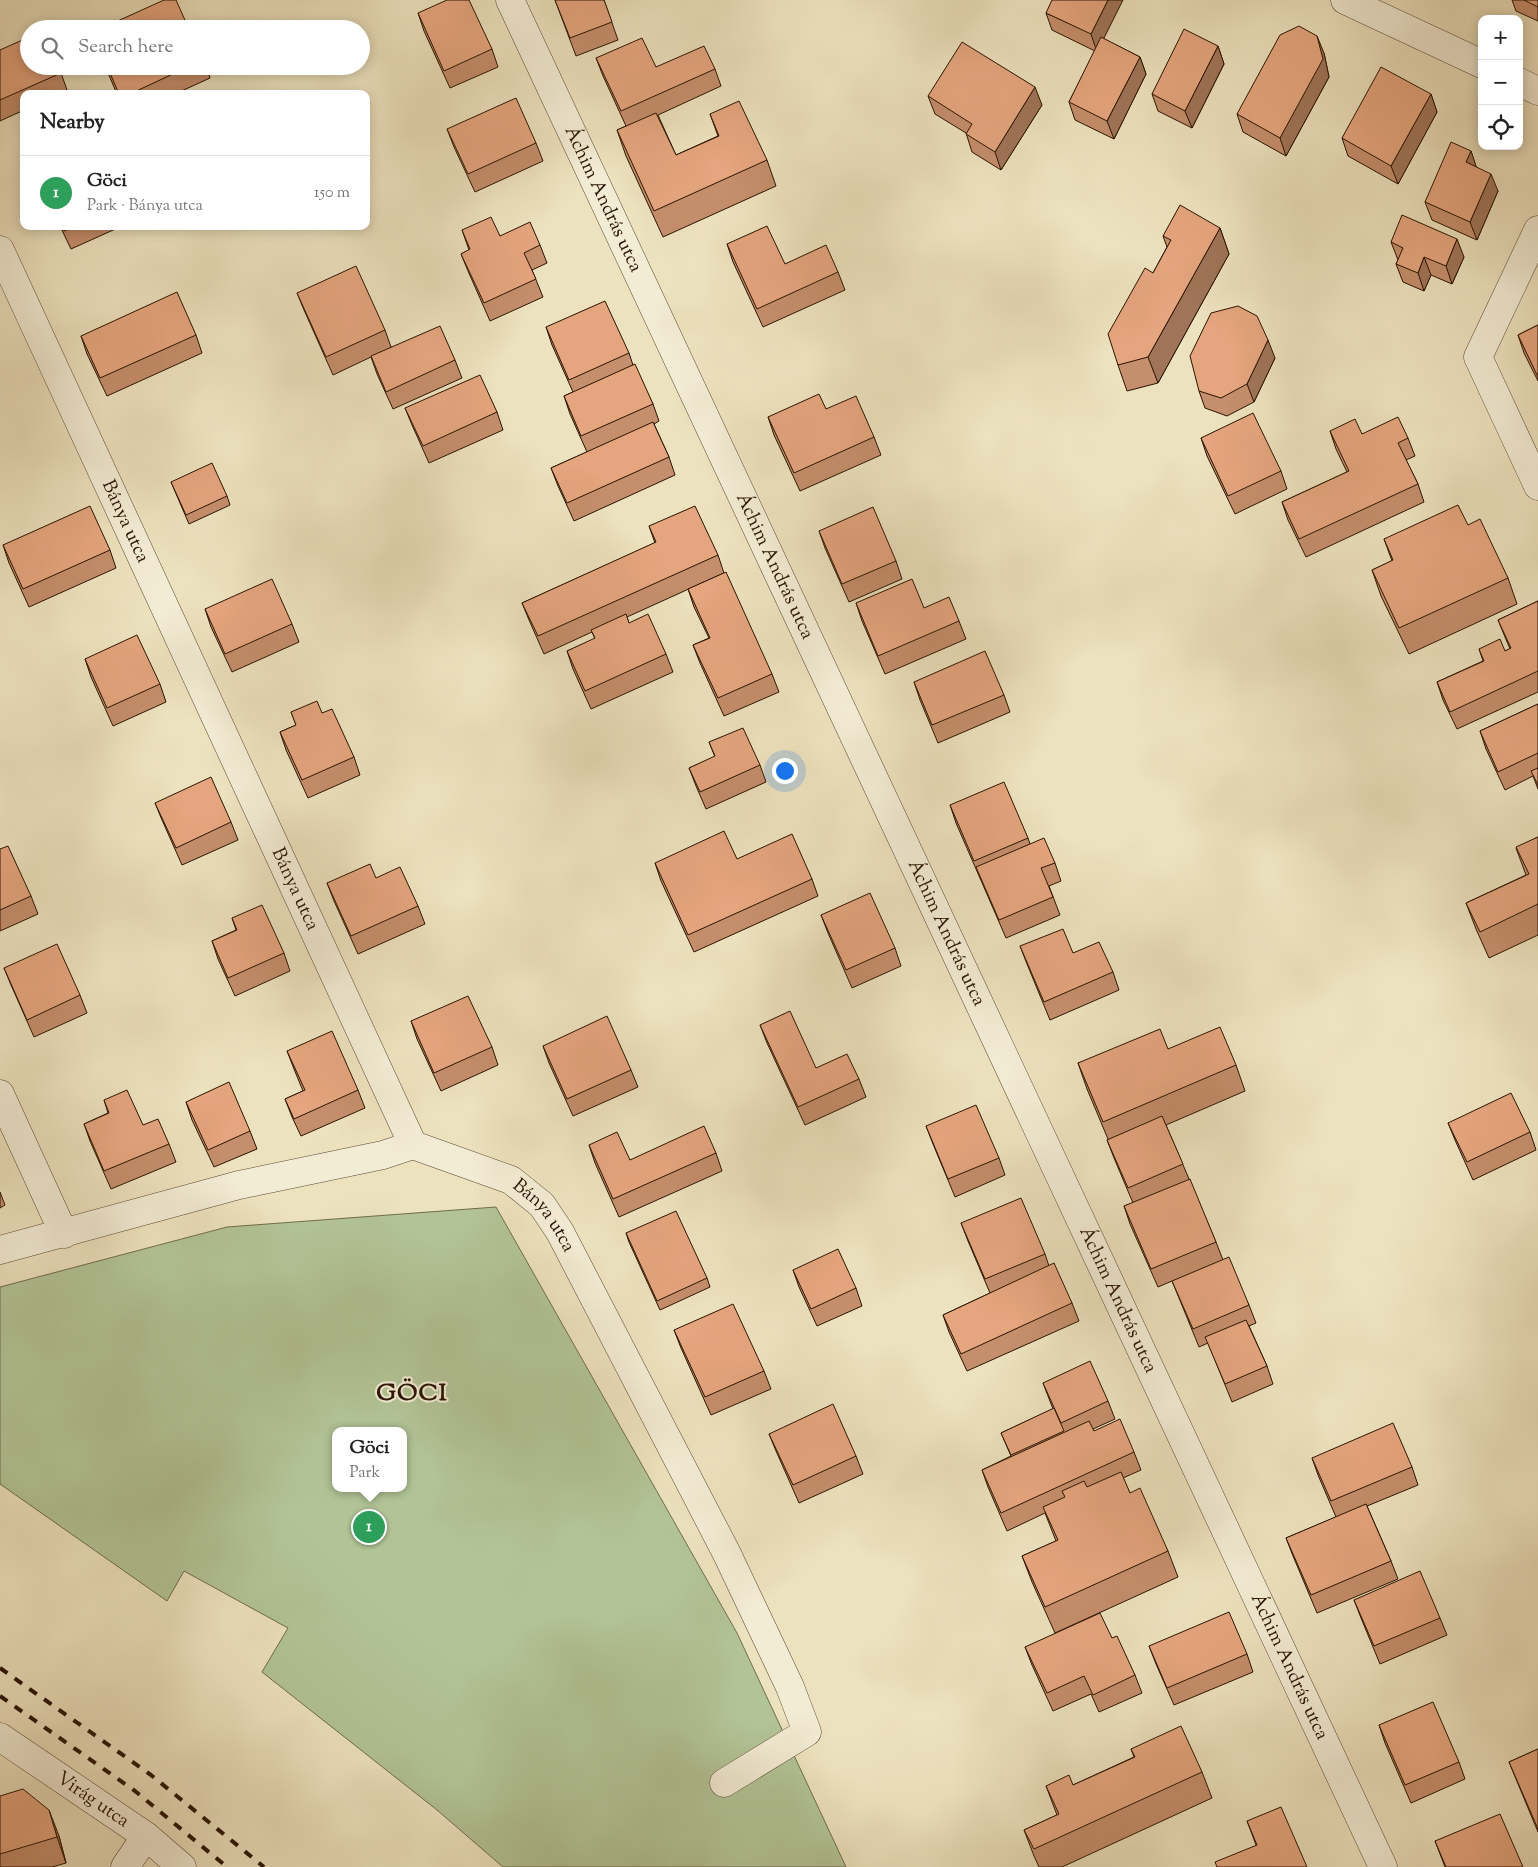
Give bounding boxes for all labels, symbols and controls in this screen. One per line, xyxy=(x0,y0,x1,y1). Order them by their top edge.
map controls xyxy=(1478,15,1523,150)
button: + xyxy=(1478,15,1523,60)
search box xyxy=(20,20,370,75)
icon: search xyxy=(38,34,66,62)
text: Search here xyxy=(78,34,173,61)
button: − xyxy=(1478,60,1523,105)
button: locate xyxy=(1478,105,1523,150)
text: Nearby xyxy=(40,108,105,138)
street label: Áchim András utca xyxy=(557,122,649,277)
text: Göci xyxy=(87,168,127,195)
text: 1 xyxy=(53,182,59,205)
text: 150 m xyxy=(314,182,350,205)
text: Park · Bánya utca xyxy=(87,195,203,218)
street label: Bánya utca xyxy=(94,476,156,568)
street label: Áchim András utca xyxy=(729,489,821,644)
your location xyxy=(772,758,798,784)
street label: Bánya utca xyxy=(264,843,326,935)
street label: Áchim András utca xyxy=(900,855,992,1011)
street label: Bánya utca xyxy=(506,1173,582,1257)
street label: Áchim András utca xyxy=(1072,1222,1164,1378)
district label: GÖCI xyxy=(376,1377,448,1411)
popup xyxy=(332,1427,407,1492)
text: Göci xyxy=(350,1435,389,1462)
text: Park xyxy=(350,1462,380,1485)
pin: 1 xyxy=(353,1508,385,1546)
street label: Áchim András utca xyxy=(1244,1589,1335,1745)
street label: Virág utca xyxy=(51,1765,135,1835)

